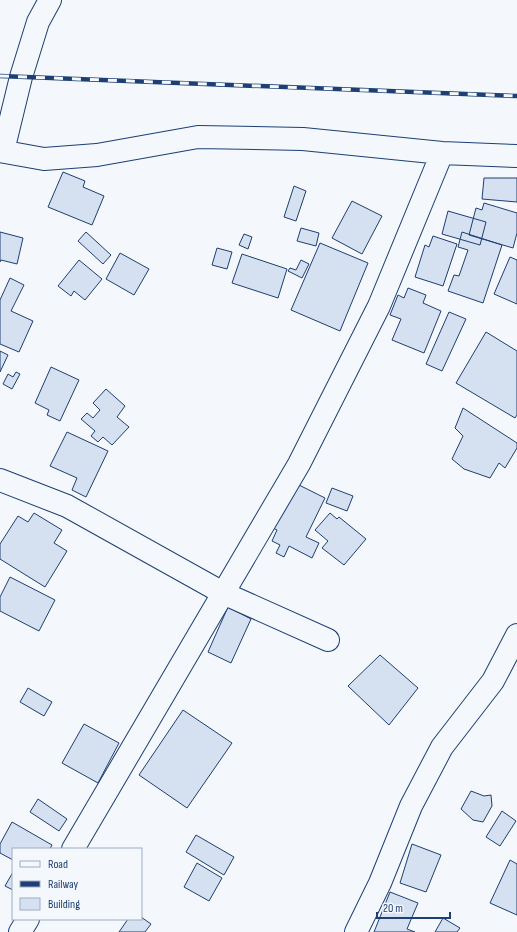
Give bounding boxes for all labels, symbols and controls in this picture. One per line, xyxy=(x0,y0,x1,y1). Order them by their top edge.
legend xyxy=(12,848,142,920)
text: Road xyxy=(48,857,68,872)
text: Railway xyxy=(48,877,79,892)
scale bar xyxy=(377,894,450,920)
text: Building xyxy=(48,897,80,912)
text: 20 m xyxy=(383,901,403,916)

